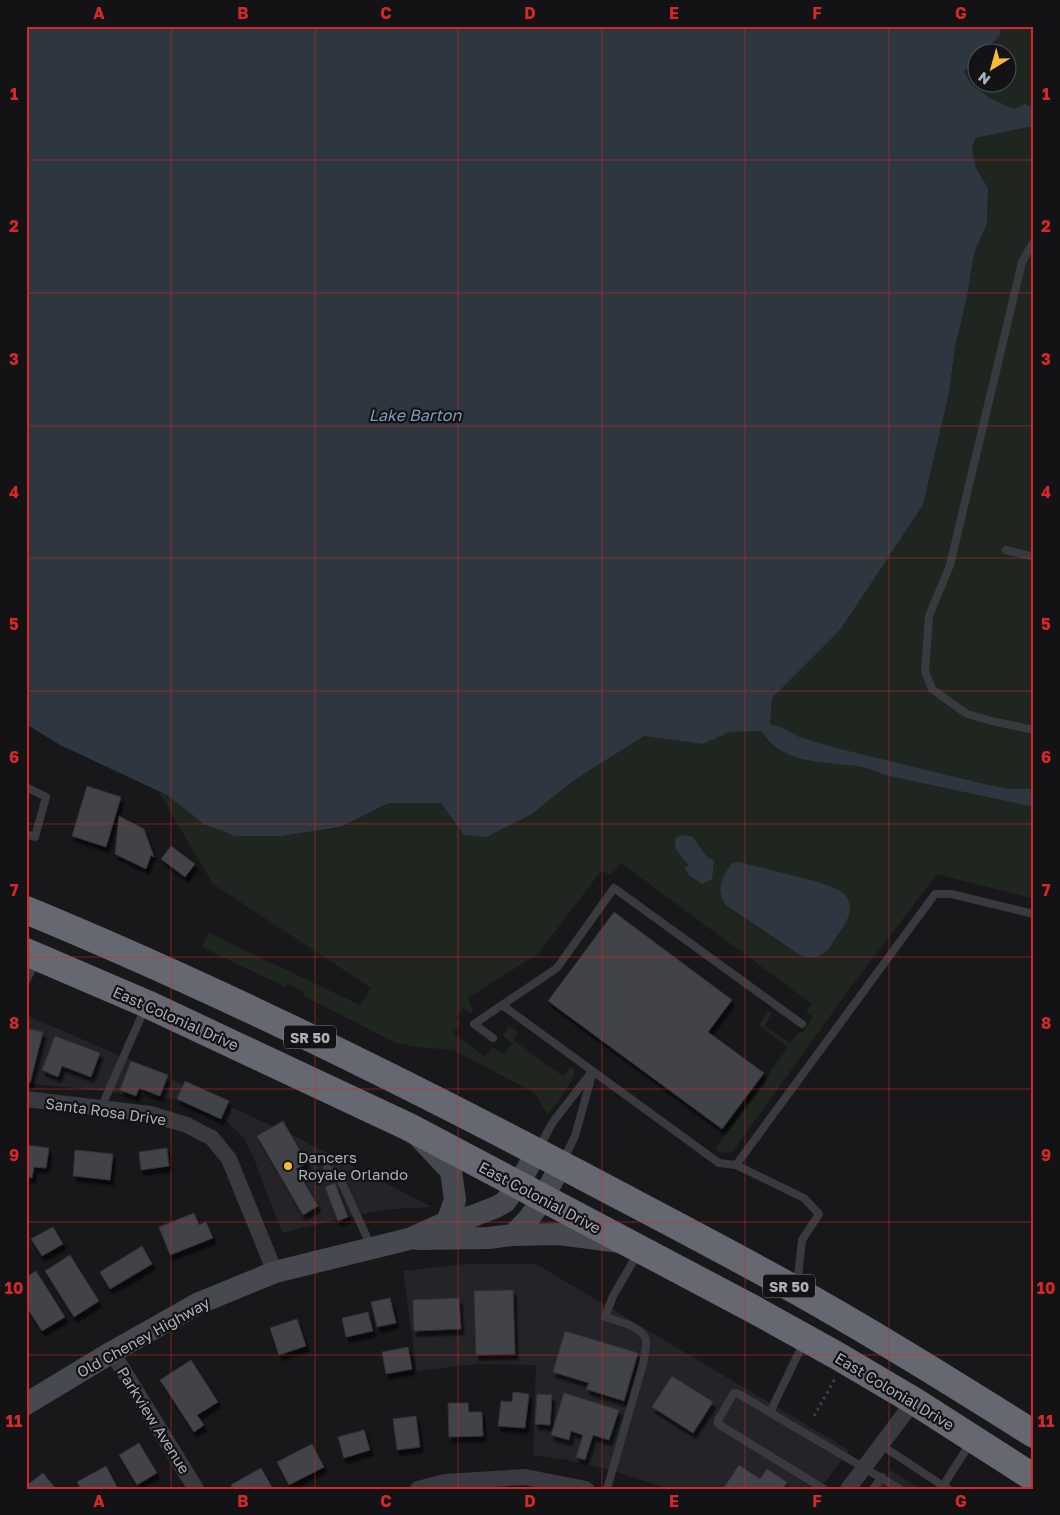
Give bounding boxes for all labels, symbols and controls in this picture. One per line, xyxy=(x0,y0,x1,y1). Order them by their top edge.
text: A xyxy=(93,3,105,23)
text: B xyxy=(237,3,249,23)
text: C xyxy=(380,3,392,23)
text: D xyxy=(524,3,536,23)
text: E xyxy=(669,3,679,23)
text: F xyxy=(812,3,822,23)
text: G xyxy=(955,3,967,23)
north arrow xyxy=(968,42,1018,92)
text: N xyxy=(975,69,993,89)
text: 1 xyxy=(10,84,18,104)
text: 1 xyxy=(1042,84,1050,104)
text: 2 xyxy=(9,216,19,236)
text: 2 xyxy=(1041,216,1051,236)
text: 3 xyxy=(9,349,19,369)
text: 3 xyxy=(1041,349,1051,369)
water label: Lake Barton xyxy=(369,405,462,425)
text: 4 xyxy=(9,482,19,502)
text: 4 xyxy=(1041,482,1051,502)
text: 5 xyxy=(9,614,19,634)
text: 5 xyxy=(1041,614,1051,634)
text: 6 xyxy=(9,747,19,767)
text: 6 xyxy=(1041,747,1051,767)
text: 7 xyxy=(10,880,19,900)
text: 7 xyxy=(1042,880,1051,900)
street label: East Colonial Drive xyxy=(110,982,242,1054)
text: 8 xyxy=(9,1013,19,1033)
text: 8 xyxy=(1041,1013,1051,1033)
road number: SR 50 xyxy=(284,1026,336,1048)
street label: Santa Rosa Drive xyxy=(44,1094,168,1128)
text: 9 xyxy=(9,1145,19,1165)
text: 9 xyxy=(1041,1145,1051,1165)
place label: Dancers Royale Orlando xyxy=(298,1148,408,1183)
street label: East Colonial Drive xyxy=(476,1157,604,1237)
marker: Dancers Royale Orlando xyxy=(282,1160,294,1172)
road number: SR 50 xyxy=(763,1274,815,1298)
text: 10 xyxy=(5,1278,23,1298)
text: 10 xyxy=(1037,1278,1055,1298)
street label: Old Cheney Highway xyxy=(74,1293,213,1381)
street label: East Colonial Drive xyxy=(832,1348,958,1434)
street label: Parkview Avenue xyxy=(114,1363,194,1477)
text: 11 xyxy=(6,1411,22,1431)
text: 11 xyxy=(1038,1411,1054,1431)
text: A xyxy=(93,1491,105,1511)
text: B xyxy=(237,1491,249,1511)
text: C xyxy=(380,1491,392,1511)
text: D xyxy=(524,1491,536,1511)
text: E xyxy=(669,1491,679,1511)
text: F xyxy=(812,1491,822,1511)
text: G xyxy=(955,1491,967,1511)

